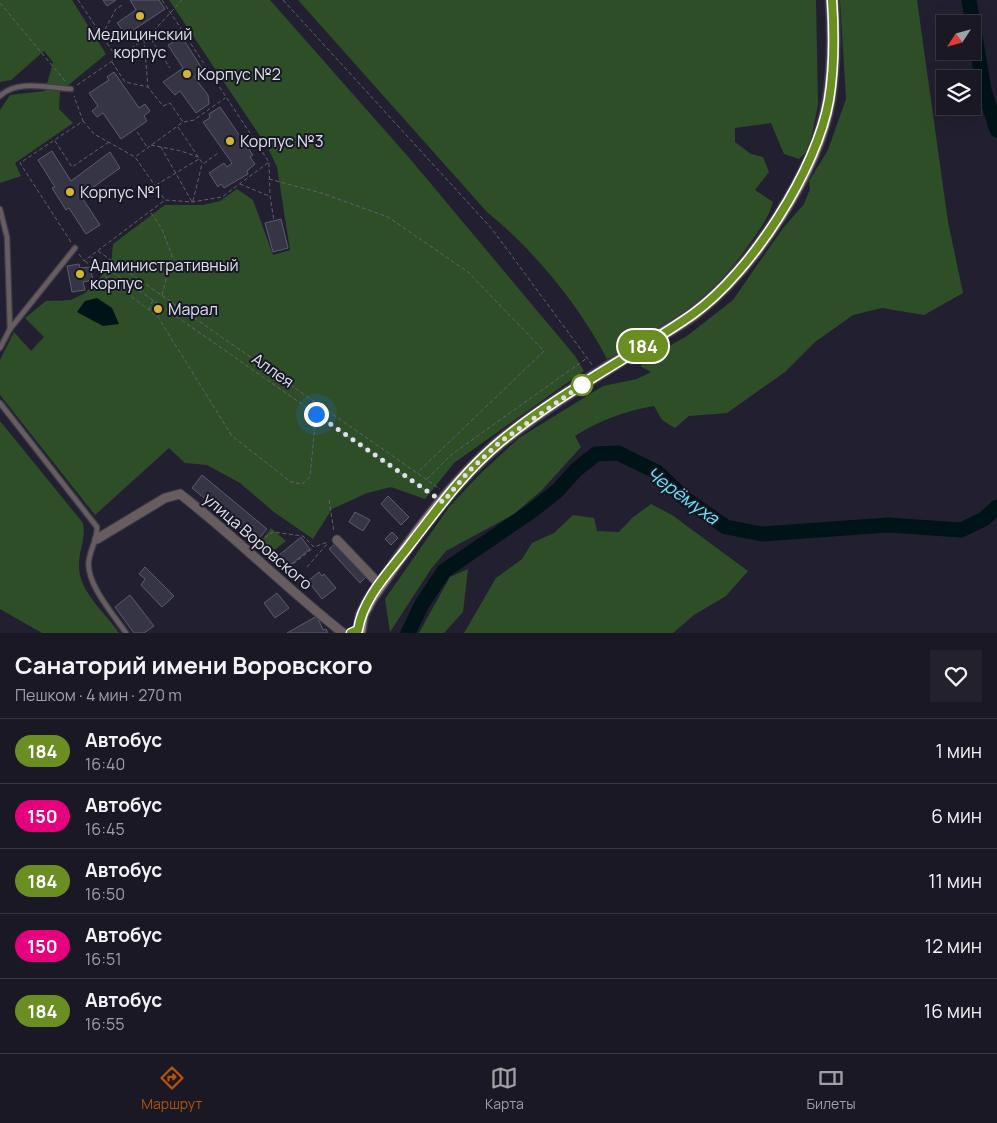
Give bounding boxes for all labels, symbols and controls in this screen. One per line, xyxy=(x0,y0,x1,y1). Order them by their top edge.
marker: Медицинский корпус xyxy=(134,10,146,22)
north arrow xyxy=(936,15,981,60)
map controls xyxy=(936,15,981,115)
place label: Медицинский корпус xyxy=(88,23,192,63)
place label: Корпус №2 xyxy=(197,63,281,85)
marker: Корпус №2 xyxy=(181,68,193,80)
button: layers xyxy=(936,70,981,115)
place label: Корпус №3 xyxy=(240,130,324,152)
marker: Корпус №3 xyxy=(224,135,236,147)
place label: Корпус №1 xyxy=(80,181,161,203)
marker: Корпус №1 xyxy=(64,186,76,198)
place label: Административный корпус xyxy=(90,254,239,294)
marker: Административный корпус xyxy=(74,268,86,280)
place label: Марал xyxy=(168,298,218,320)
marker: Марал xyxy=(152,303,164,315)
line badge: 184 xyxy=(614,330,672,362)
text: 184 xyxy=(628,334,658,358)
street label: Аллея xyxy=(248,348,298,392)
unlabelled marker xyxy=(571,374,593,396)
your location xyxy=(304,402,329,427)
water label: Черёмуха xyxy=(642,461,725,530)
street label: улица Воровского xyxy=(199,487,317,595)
text: Санаторий имени Воровского xyxy=(15,648,373,681)
button: heart xyxy=(930,650,982,702)
text: Пешком · 4 мин · 270 m xyxy=(15,684,182,706)
text: Автобус xyxy=(85,727,162,753)
text: 1 мин xyxy=(936,738,982,764)
text: 184 xyxy=(28,739,57,763)
text: 16:40 xyxy=(85,753,125,775)
text: Автобус xyxy=(85,792,162,818)
text: 6 мин xyxy=(931,803,982,829)
text: 150 xyxy=(27,804,58,828)
text: 16:45 xyxy=(85,818,125,840)
text: Автобус xyxy=(85,857,162,883)
text: 11 мин xyxy=(928,868,982,894)
text: 184 xyxy=(28,869,57,893)
text: 16:50 xyxy=(85,883,125,905)
text: Автобус xyxy=(85,922,162,948)
text: 12 мин xyxy=(925,933,982,959)
text: 150 xyxy=(27,934,58,958)
text: 16:51 xyxy=(85,948,121,970)
text: Автобус xyxy=(85,987,162,1013)
text: 16 мин xyxy=(924,998,982,1024)
text: 184 xyxy=(28,999,57,1023)
text: 16:55 xyxy=(85,1013,124,1035)
tab: Маршрут xyxy=(141,1064,202,1113)
tab: Карта xyxy=(485,1064,524,1113)
tab: Билеты xyxy=(807,1064,856,1113)

